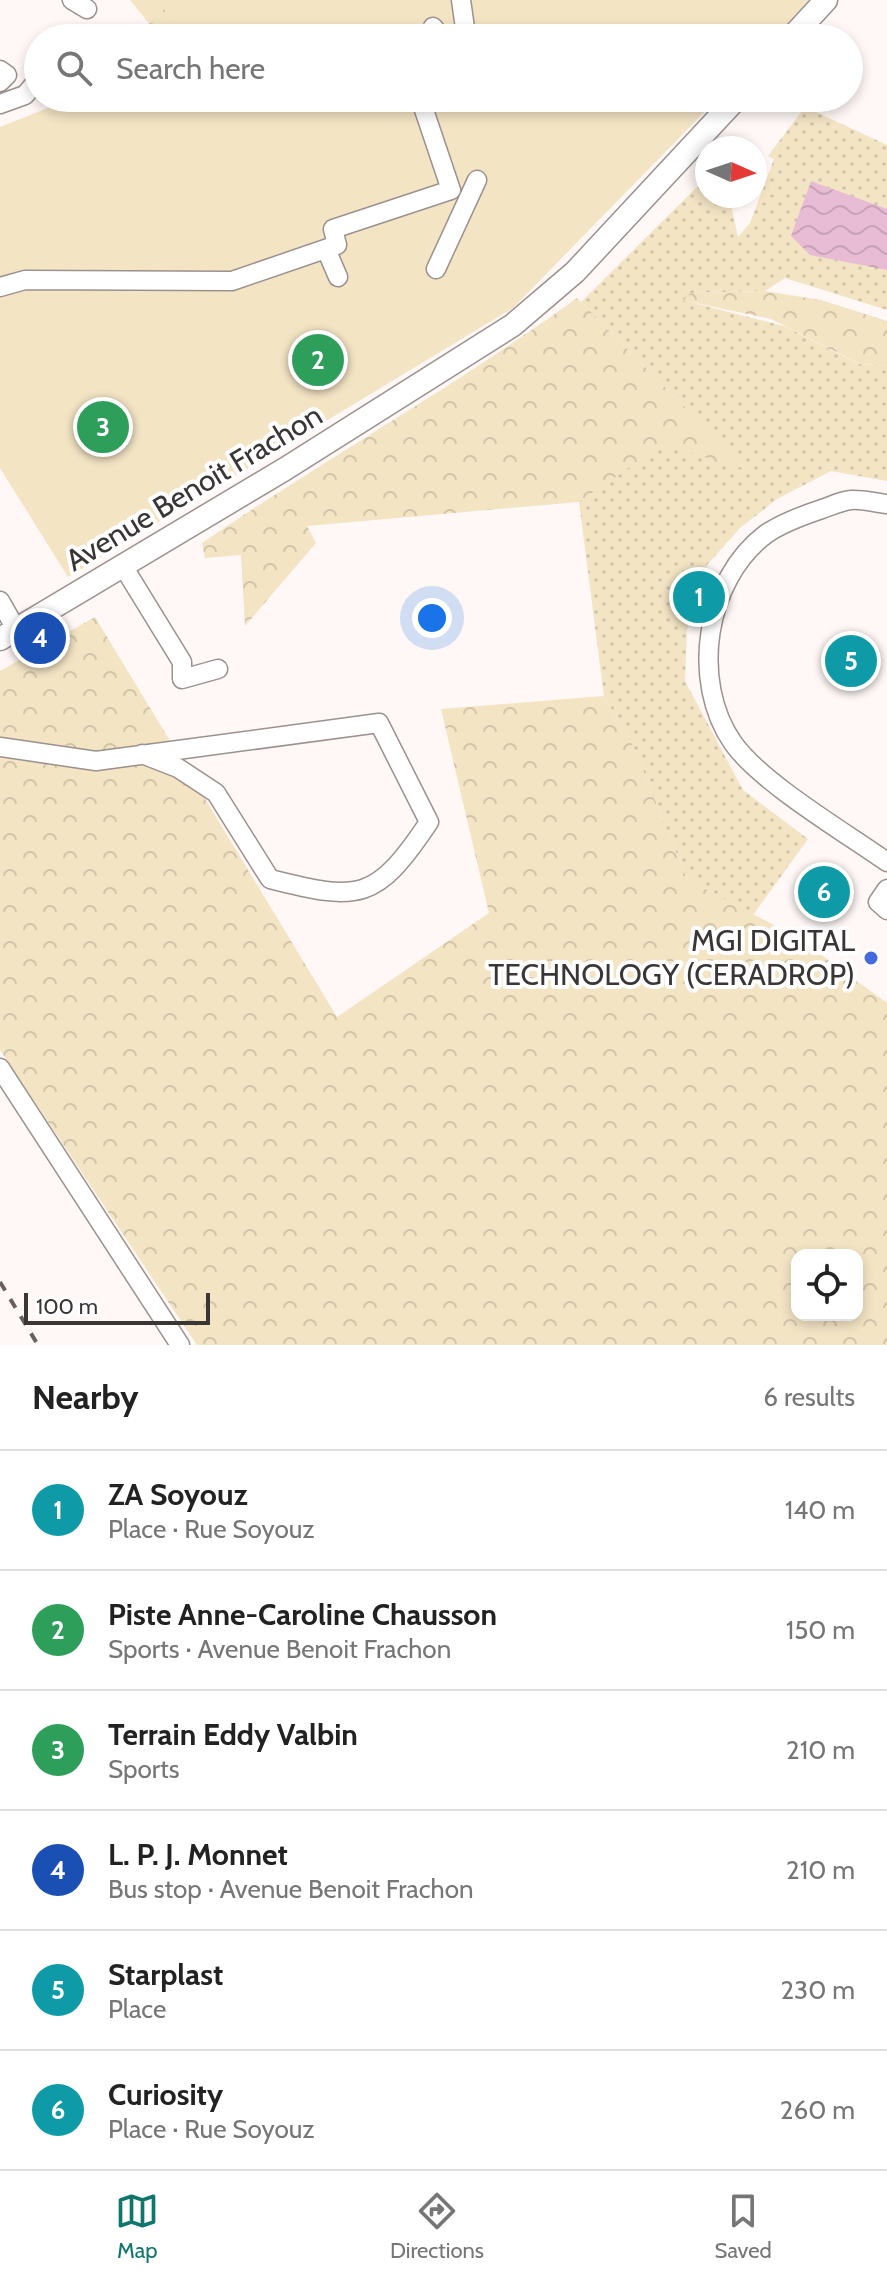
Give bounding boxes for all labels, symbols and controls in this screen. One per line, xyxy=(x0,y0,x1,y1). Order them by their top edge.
search box xyxy=(24,24,863,112)
icon: search xyxy=(52,46,96,90)
text: Search here xyxy=(116,50,265,87)
north arrow xyxy=(695,136,767,208)
pin: 2 xyxy=(292,330,344,390)
street label: Avenue Benoit Frachon xyxy=(59,396,329,579)
pin: 3 xyxy=(77,397,129,457)
pin: 1 xyxy=(673,567,725,627)
your location xyxy=(412,598,452,638)
pin: 4 xyxy=(14,608,66,668)
pin: 5 xyxy=(825,631,877,691)
pin: 6 xyxy=(798,862,850,922)
place label: MGI DIGITAL TECHNOLOGY (CERADROP) xyxy=(488,922,855,993)
marker: MGI DIGITAL TECHNOLOGY (CERADROP) xyxy=(862,949,880,967)
map controls xyxy=(791,1249,863,1321)
button: locate xyxy=(791,1249,863,1321)
scale bar xyxy=(24,1289,210,1325)
text: 100 m xyxy=(36,1293,98,1320)
text: Nearby xyxy=(32,1376,139,1418)
text: 6 results xyxy=(763,1381,855,1413)
text: ZA Soyouz xyxy=(108,1476,248,1513)
text: 1 xyxy=(53,1494,63,1526)
text: 140 m xyxy=(785,1494,855,1526)
text: Place · Rue Soyouz xyxy=(108,1513,315,1545)
text: Piste Anne-Caroline Chausson xyxy=(108,1596,497,1633)
text: 2 xyxy=(51,1614,65,1646)
text: 150 m xyxy=(786,1614,855,1646)
text: Sports · Avenue Benoit Frachon xyxy=(108,1633,451,1665)
text: Terrain Eddy Valbin xyxy=(108,1716,358,1753)
text: 3 xyxy=(51,1734,65,1766)
text: 210 m xyxy=(786,1734,855,1766)
text: Sports xyxy=(108,1753,180,1785)
text: L. P. J. Monnet xyxy=(108,1836,288,1873)
text: 4 xyxy=(50,1854,66,1886)
text: 210 m xyxy=(786,1854,855,1886)
text: Bus stop · Avenue Benoit Frachon xyxy=(108,1873,473,1905)
text: Starplast xyxy=(108,1956,223,1993)
text: 5 xyxy=(51,1974,65,2006)
text: 230 m xyxy=(781,1974,855,2006)
text: Place xyxy=(108,1993,166,2025)
text: Curiosity xyxy=(108,2076,223,2113)
text: 6 xyxy=(51,2094,65,2126)
text: 260 m xyxy=(780,2094,855,2126)
text: Place · Rue Soyouz xyxy=(108,2113,315,2145)
tab: Map xyxy=(115,2189,159,2264)
tab: Directions xyxy=(390,2189,484,2264)
tab: Saved xyxy=(715,2189,772,2264)

